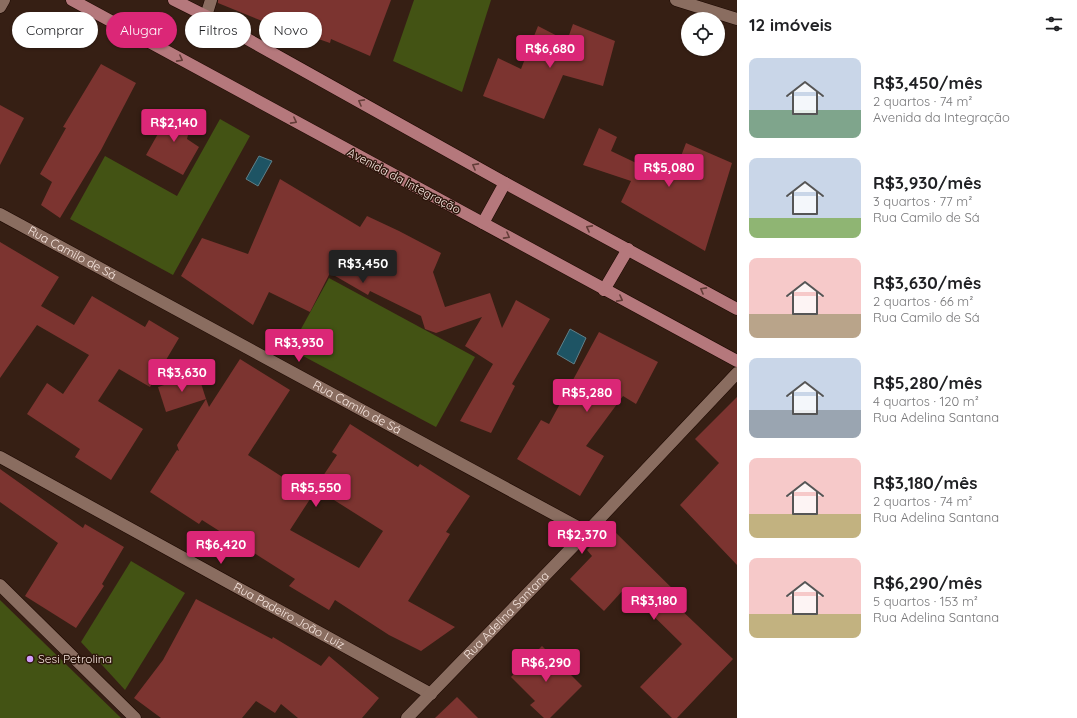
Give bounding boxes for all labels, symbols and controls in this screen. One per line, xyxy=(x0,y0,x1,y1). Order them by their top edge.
chip: Comprar xyxy=(12,12,98,48)
chip: Alugar xyxy=(106,12,177,48)
chip: Filtros xyxy=(185,12,251,48)
chip: Novo xyxy=(259,12,322,48)
map controls xyxy=(681,12,725,56)
button: locate xyxy=(681,12,725,56)
icon: filters xyxy=(1043,13,1065,35)
text: 12 imóveis xyxy=(749,14,832,35)
pin: R$6,680 xyxy=(513,35,587,69)
text: R$6,680 xyxy=(525,40,575,56)
one-way arrow xyxy=(176,54,183,61)
text: R$3,450/mês xyxy=(873,72,982,93)
icon: home xyxy=(781,74,829,122)
text: 2 quartos · 74 m² xyxy=(873,93,972,109)
one-way arrow xyxy=(358,100,365,107)
pin: R$2,140 xyxy=(137,109,211,143)
text: Avenida da Integração xyxy=(873,109,1010,125)
text: R$2,140 xyxy=(150,114,198,130)
one-way arrow xyxy=(290,116,297,123)
street label: Avenida da Integração xyxy=(345,144,464,217)
pin: R$5,080 xyxy=(632,154,706,188)
text: R$5,080 xyxy=(644,159,694,175)
one-way arrow xyxy=(472,163,479,170)
text: R$3,930/mês xyxy=(873,172,981,193)
icon: home xyxy=(781,174,829,222)
text: 3 quartos · 77 m² xyxy=(873,193,972,209)
text: Rua Camilo de Sá xyxy=(873,209,980,225)
street label: Rua Camilo de Sá xyxy=(25,223,119,283)
one-way arrow xyxy=(586,225,593,233)
one-way arrow xyxy=(502,232,510,239)
pin: R$3,450 xyxy=(326,250,400,284)
text: R$3,450 xyxy=(338,255,388,271)
text: R$3,630/mês xyxy=(873,272,981,293)
icon: home xyxy=(781,274,829,322)
one-way arrow xyxy=(700,288,707,295)
text: 2 quartos · 66 m² xyxy=(873,293,973,309)
one-way arrow xyxy=(616,294,624,302)
text: Rua Camilo de Sá xyxy=(873,309,980,325)
pin: R$3,930 xyxy=(262,329,336,363)
text: R$3,930 xyxy=(274,334,324,350)
pin: R$3,630 xyxy=(145,359,219,393)
text: R$3,630 xyxy=(157,364,207,380)
text: R$5,280/mês xyxy=(873,372,982,393)
icon: home xyxy=(781,374,829,422)
street label: Rua Camilo de Sá xyxy=(310,377,404,437)
pin: R$5,280 xyxy=(550,379,624,413)
text: R$5,280 xyxy=(562,384,612,400)
text: 4 quartos · 120 m² xyxy=(873,393,979,409)
text: Rua Adelina Santana xyxy=(873,409,999,425)
text: R$3,180/mês xyxy=(873,472,977,493)
pin: R$5,550 xyxy=(279,474,353,508)
icon: home xyxy=(781,474,829,522)
text: R$5,550 xyxy=(291,479,341,495)
text: 2 quartos · 74 m² xyxy=(873,493,972,509)
text: Rua Adelina Santana xyxy=(873,509,999,525)
pin: R$2,370 xyxy=(545,521,619,555)
text: R$2,370 xyxy=(557,526,607,542)
pin: R$6,420 xyxy=(184,531,258,565)
text: R$6,420 xyxy=(196,536,246,552)
street label: Rua Adelina Santana xyxy=(460,568,552,662)
text: R$6,290/mês xyxy=(873,572,982,593)
icon: home xyxy=(781,574,829,622)
street label: Rua Padeiro João Luiz xyxy=(231,579,348,652)
pin: R$3,180 xyxy=(617,587,691,621)
text: R$3,180 xyxy=(631,592,677,608)
text: 5 quartos · 153 m² xyxy=(873,593,978,609)
text: Rua Adelina Santana xyxy=(873,609,999,625)
pin: R$6,290 xyxy=(509,649,583,683)
place label: Sesi Petrolina xyxy=(38,651,112,666)
marker: Sesi Petrolina xyxy=(25,654,35,664)
text: R$6,290 xyxy=(521,654,571,670)

